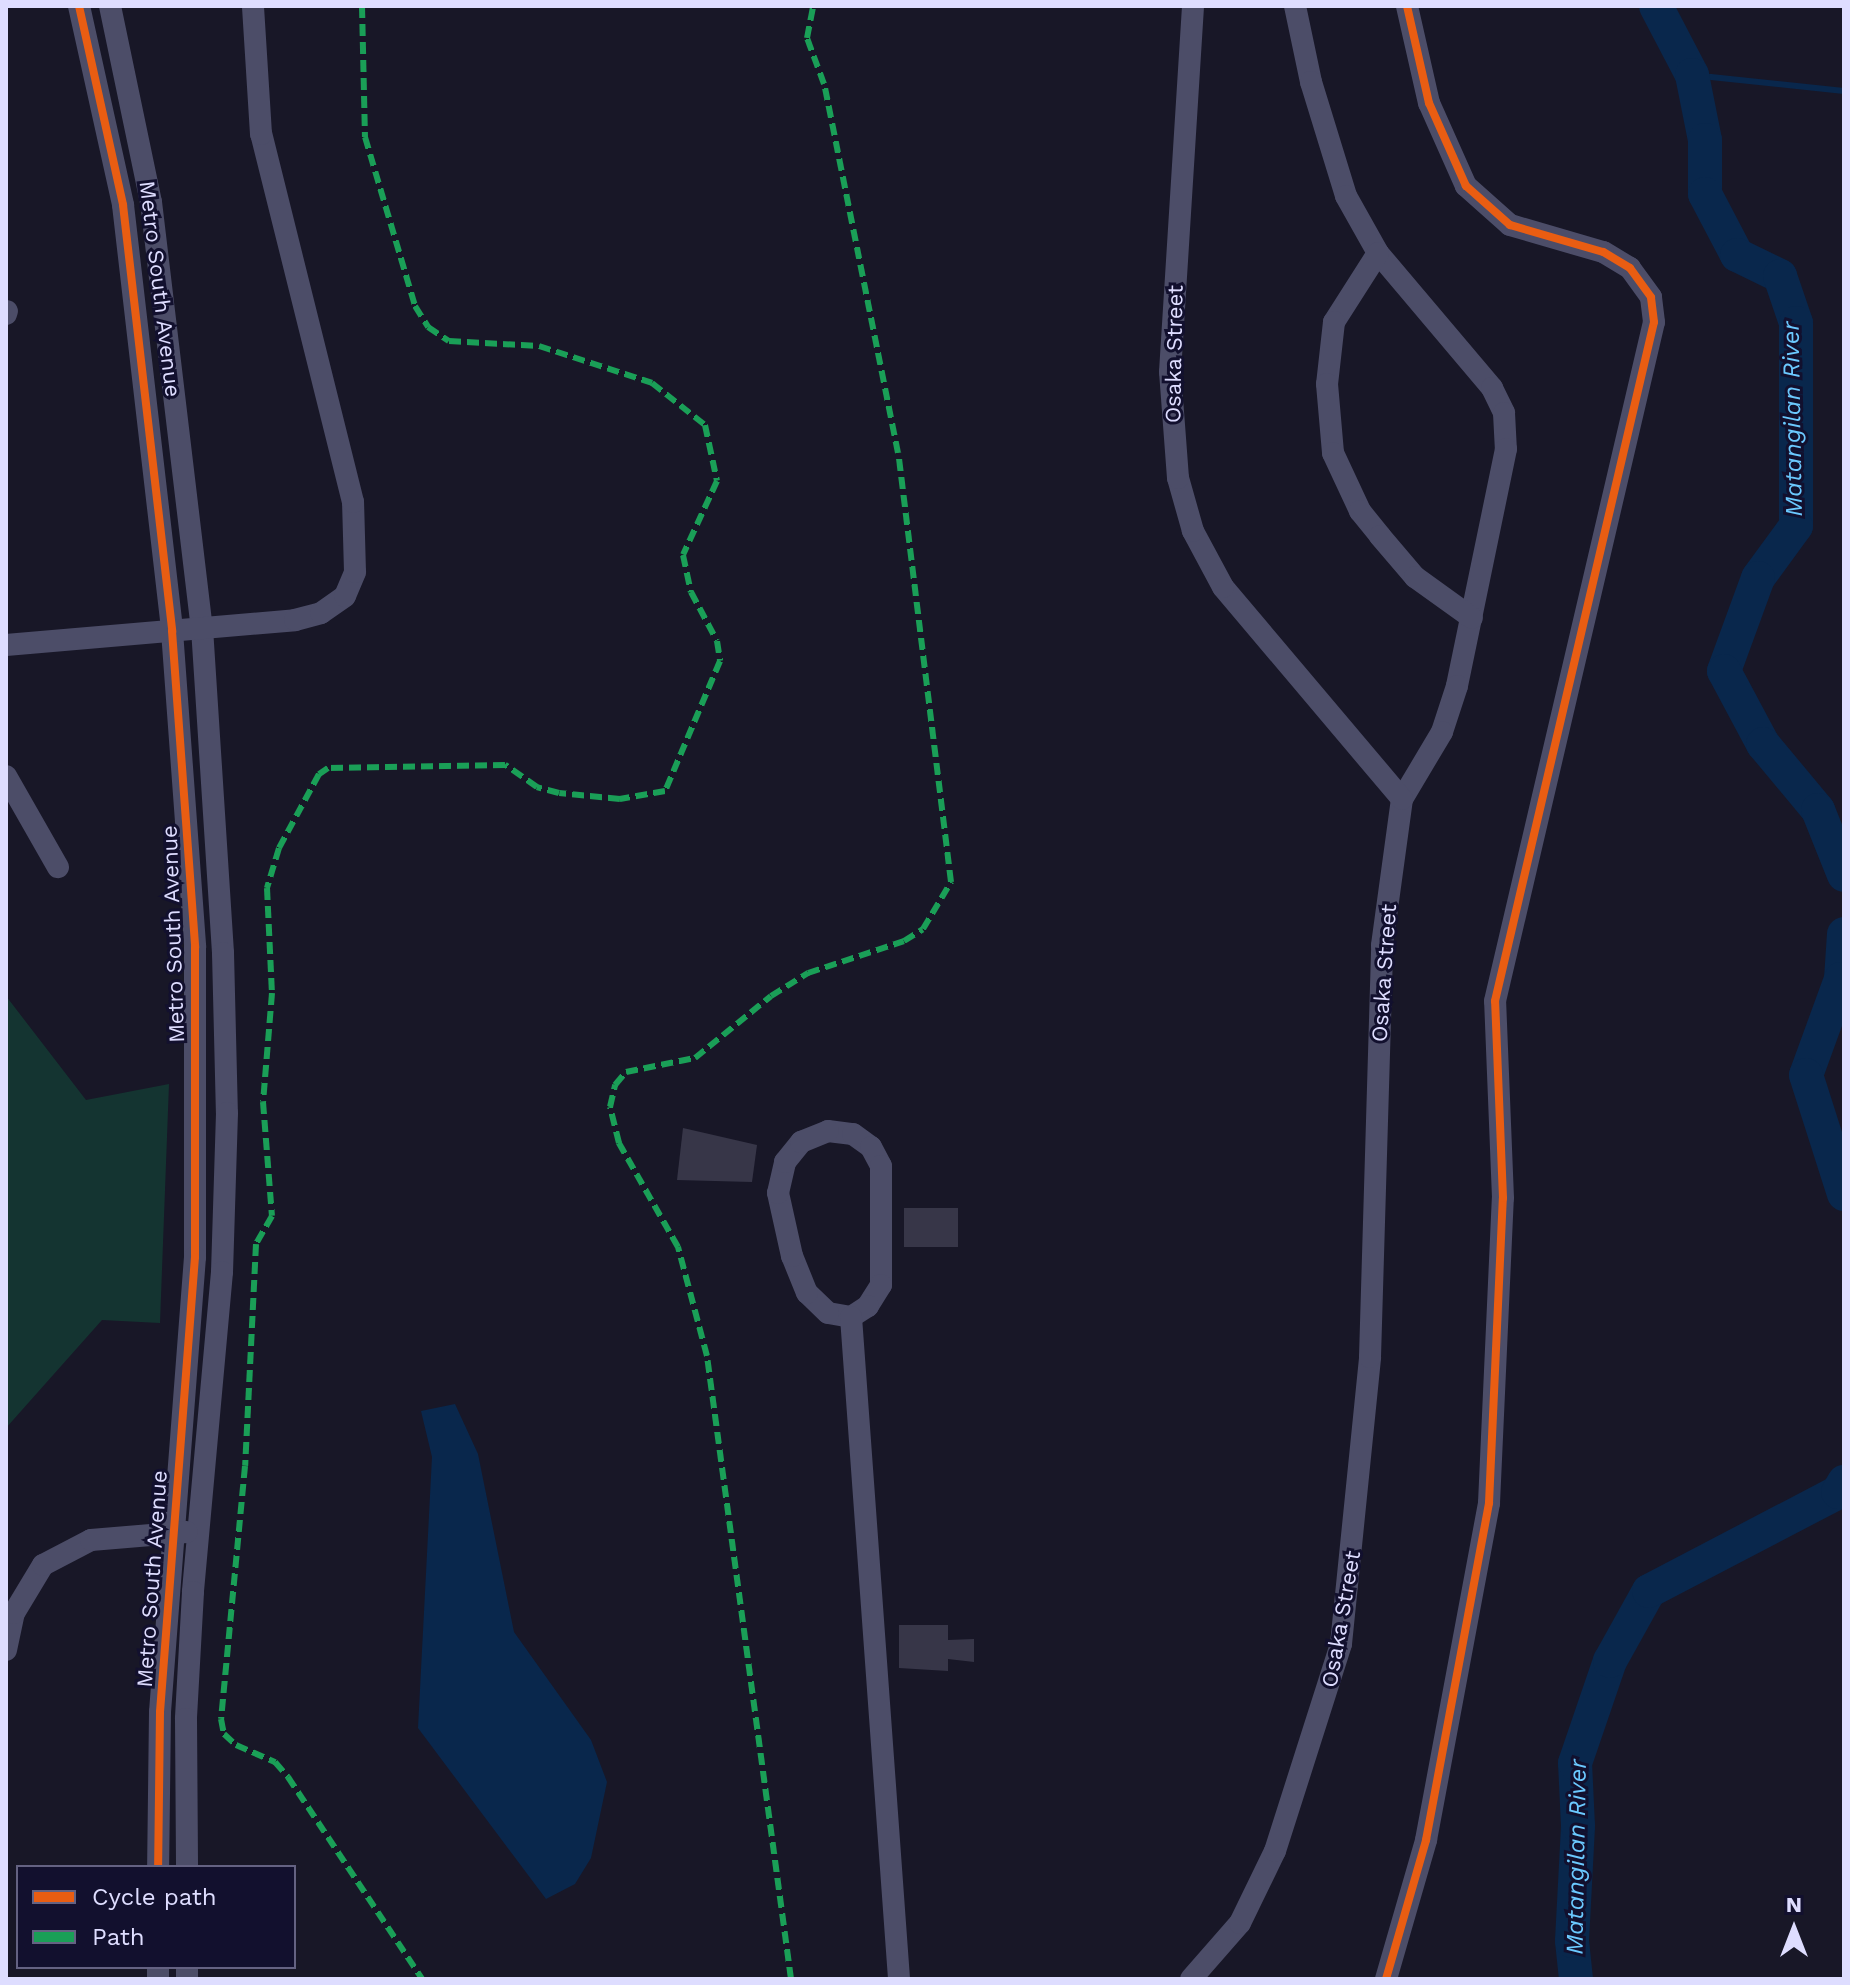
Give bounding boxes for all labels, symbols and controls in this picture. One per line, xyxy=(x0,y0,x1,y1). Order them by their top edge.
street label: Metro South Avenue xyxy=(134,179,186,399)
street label: Osaka Street xyxy=(1160,284,1188,424)
water label: Matangilan River xyxy=(1777,321,1809,517)
street label: Metro South Avenue xyxy=(156,824,190,1044)
street label: Osaka Street xyxy=(1366,903,1402,1043)
street label: Metro South Avenue xyxy=(131,1469,173,1689)
street label: Osaka Street xyxy=(1316,1548,1366,1690)
water label: Matangilan River xyxy=(1561,1759,1593,1955)
legend xyxy=(16,1865,296,1969)
text: Cycle path xyxy=(92,1883,217,1911)
north arrow xyxy=(1754,1889,1834,1969)
text: N xyxy=(1786,1892,1802,1917)
text: Path xyxy=(92,1923,145,1951)

